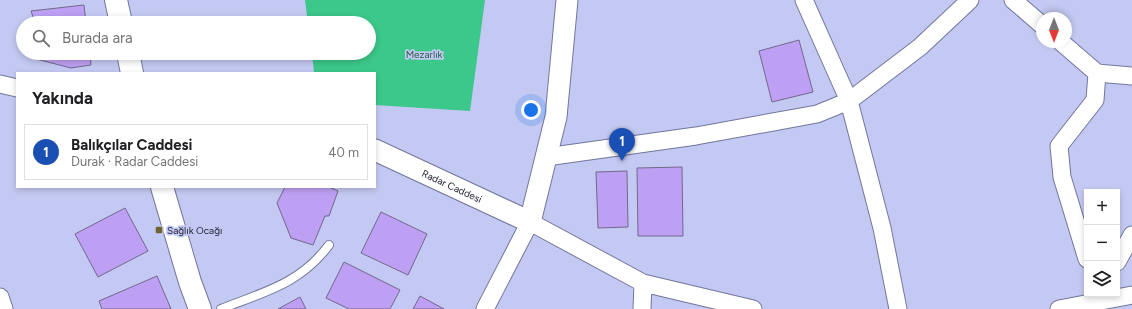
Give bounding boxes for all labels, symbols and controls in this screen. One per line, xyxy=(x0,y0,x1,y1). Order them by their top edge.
north arrow xyxy=(1036,12,1072,48)
search box xyxy=(16,16,376,60)
icon: search xyxy=(30,27,52,49)
text: Burada ara xyxy=(62,29,133,47)
park label: Mezarlık xyxy=(406,48,442,61)
text: Yakında xyxy=(32,88,93,108)
your location xyxy=(521,100,541,120)
pin: 1 xyxy=(609,128,635,161)
text: Balıkçılar Caddesi xyxy=(71,136,193,154)
text: 1 xyxy=(43,145,49,160)
text: 40 m xyxy=(328,145,359,160)
text: Durak · Radar Caddesi xyxy=(71,154,198,169)
street label: Radar Caddesi xyxy=(420,167,484,206)
map controls xyxy=(1084,189,1120,297)
button: + xyxy=(1084,189,1120,225)
place label: Sağlık Ocağı xyxy=(167,224,222,237)
marker: Sağlık Ocağı xyxy=(154,225,164,235)
button: − xyxy=(1084,225,1120,261)
button: layers xyxy=(1084,261,1120,297)

